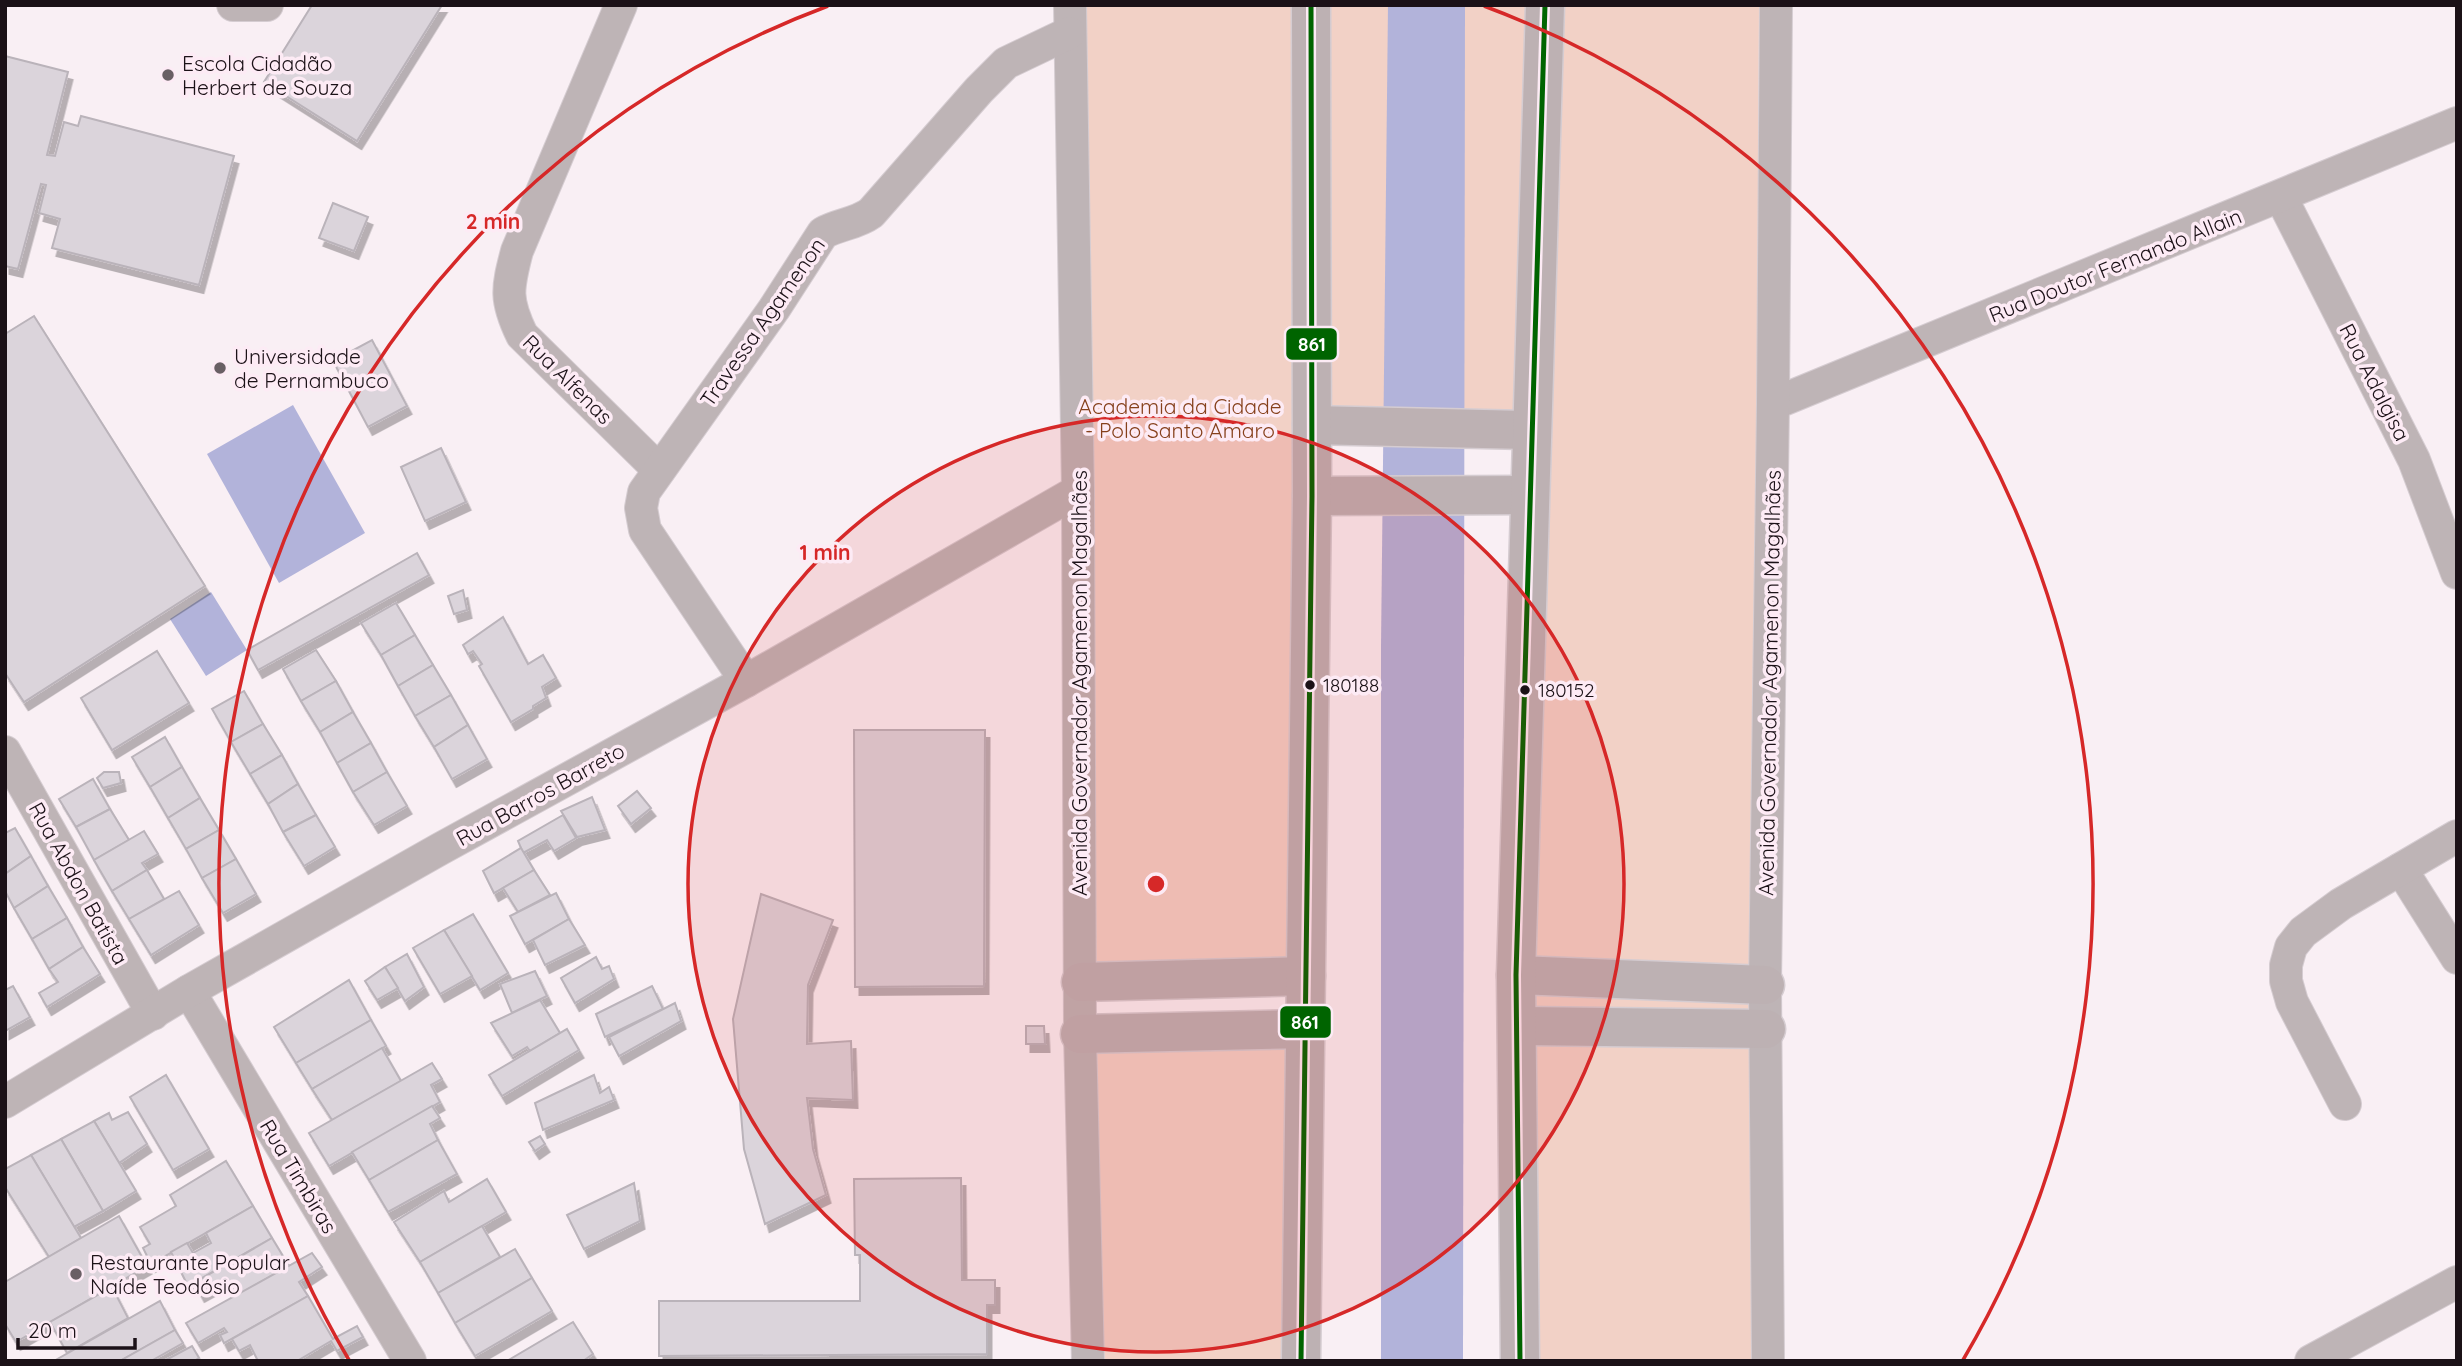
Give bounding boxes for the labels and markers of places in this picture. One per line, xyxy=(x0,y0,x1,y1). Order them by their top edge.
place label: Escola Cidadão Herbert de Souza xyxy=(182,50,352,100)
marker: Escola Cidadão Herbert de Souza xyxy=(160,67,176,83)
place label: Universidade de Pernambuco xyxy=(234,343,389,393)
marker: Universidade de Pernambuco xyxy=(212,360,228,376)
place label: 180188 xyxy=(1323,673,1379,697)
marker: 180188 xyxy=(1303,678,1317,692)
place label: 180152 xyxy=(1538,678,1595,702)
marker: 180152 xyxy=(1518,683,1532,697)
centre of rings xyxy=(1144,872,1168,896)
place label: Restaurante Popular Naíde Teodósio xyxy=(90,1249,290,1299)
marker: Restaurante Popular Naíde Teodósio xyxy=(68,1266,84,1282)

